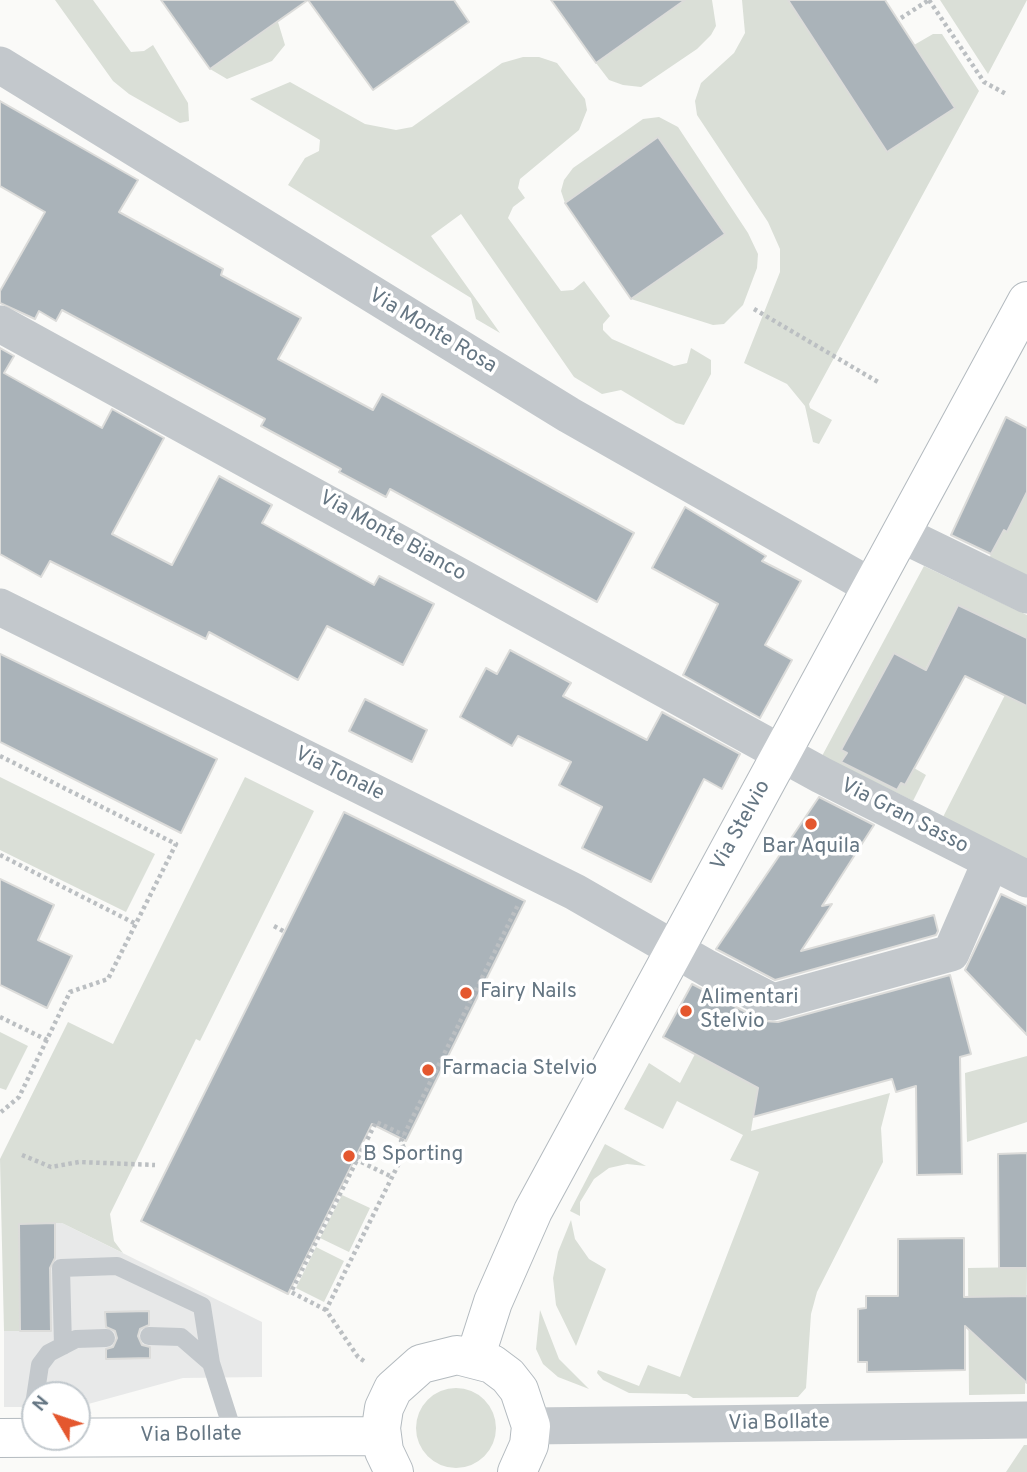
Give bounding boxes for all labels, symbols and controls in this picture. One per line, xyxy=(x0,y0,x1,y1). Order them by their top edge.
street label: Via Monte Rosa xyxy=(364,284,500,380)
street label: Via Monte Bianco xyxy=(314,486,470,588)
street label: Via Tonale xyxy=(290,742,388,808)
street label: Via Gran Sasso xyxy=(836,774,972,860)
street label: Via Stelvio xyxy=(707,776,777,876)
marker: Bar Aquila xyxy=(803,816,819,832)
place label: Bar Aquila xyxy=(762,835,860,861)
place label: Fairy Nails xyxy=(480,980,577,1006)
marker: Fairy Nails xyxy=(458,985,474,1001)
place label: Alimentari Stelvio xyxy=(700,986,799,1036)
marker: Alimentari Stelvio xyxy=(678,1003,694,1019)
place label: Farmacia Stelvio xyxy=(442,1057,597,1083)
marker: Farmacia Stelvio xyxy=(420,1062,436,1078)
place label: B Sporting xyxy=(363,1143,463,1169)
marker: B Sporting xyxy=(341,1148,357,1164)
north arrow xyxy=(21,1381,91,1451)
text: N xyxy=(28,1391,55,1417)
street label: Via Bollate xyxy=(728,1411,830,1437)
street label: Via Bollate xyxy=(140,1423,242,1449)

